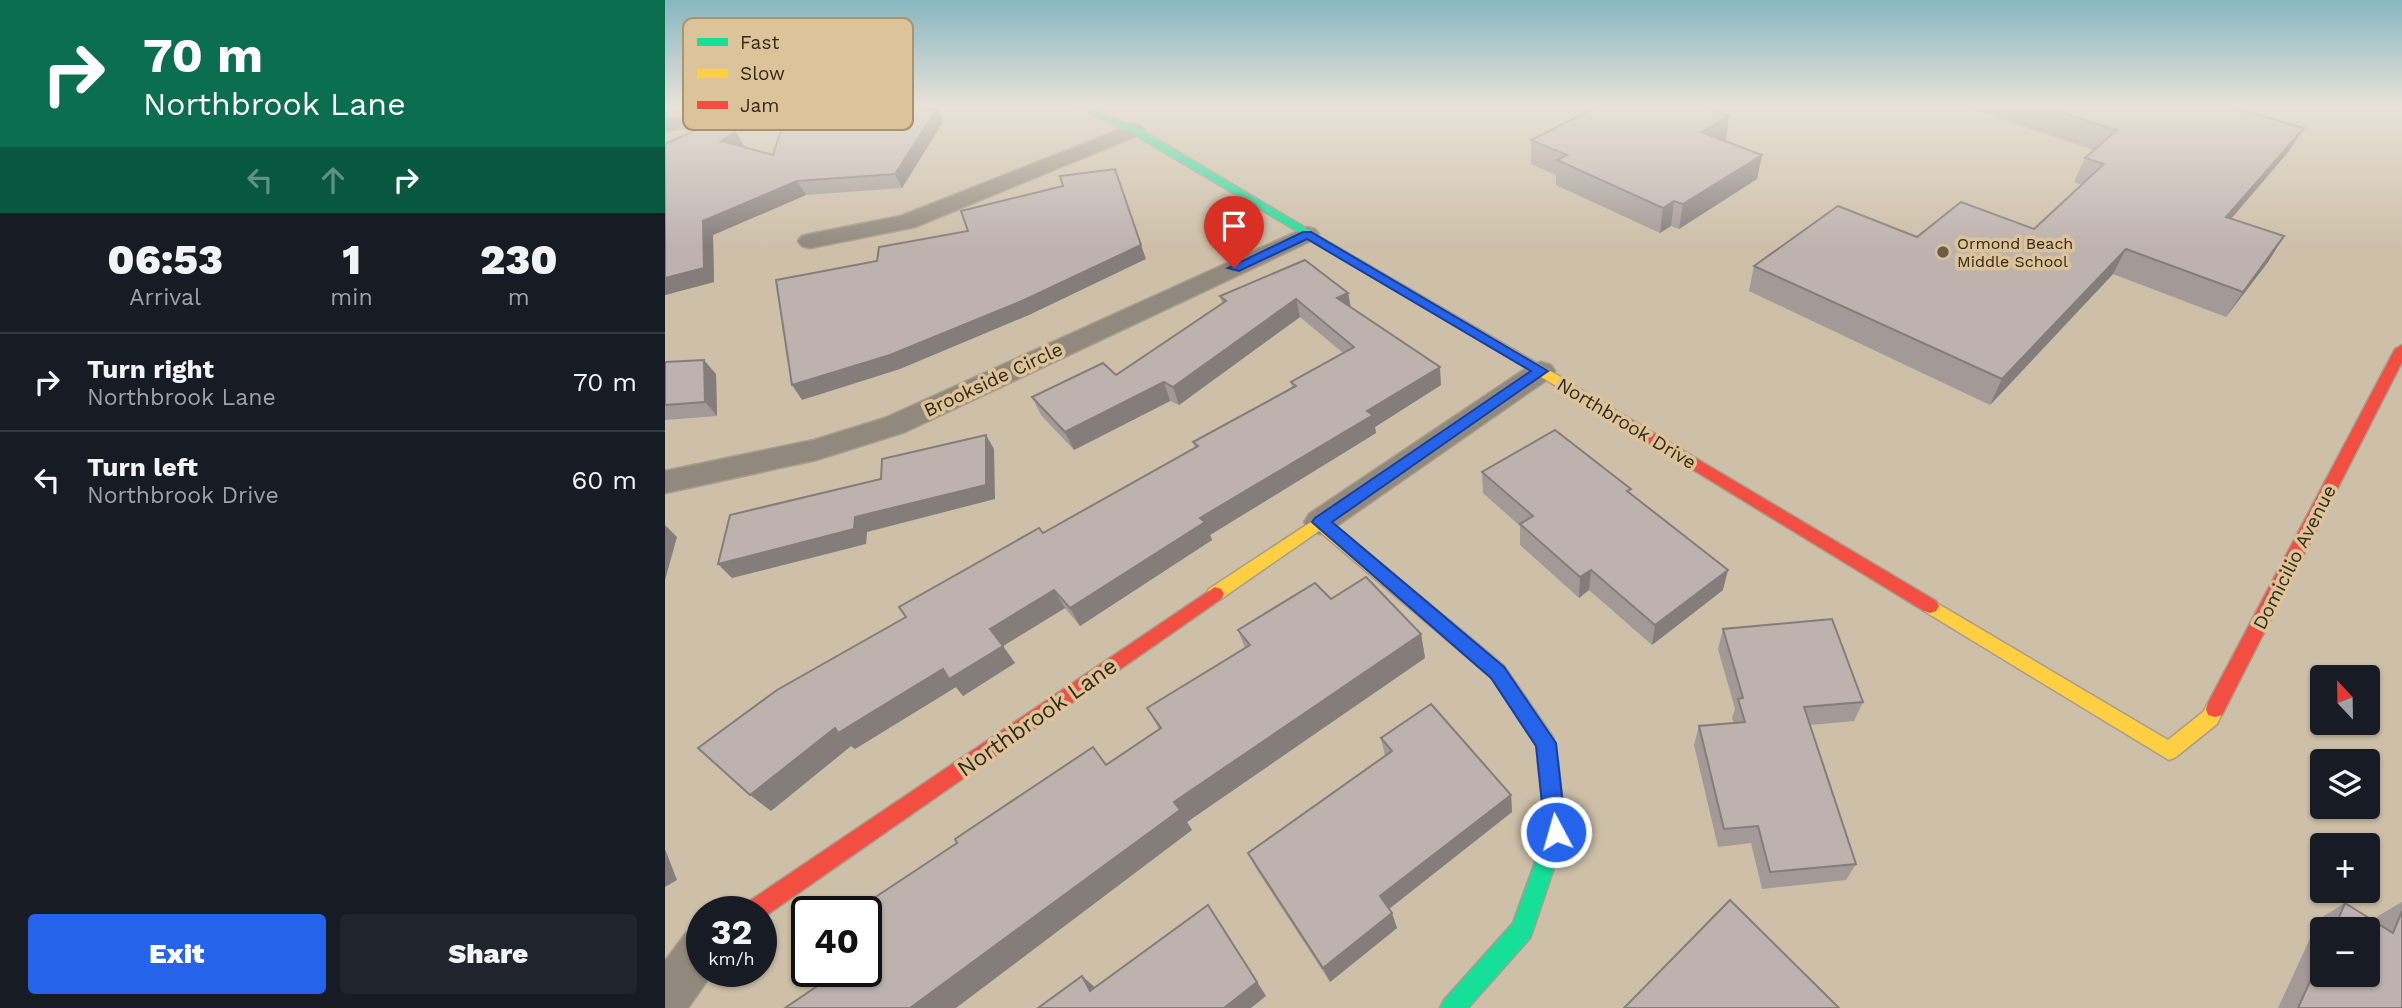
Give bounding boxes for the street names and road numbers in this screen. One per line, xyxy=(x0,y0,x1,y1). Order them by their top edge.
street label: Brookside Circle xyxy=(920,337,1066,422)
street label: Northbrook Drive xyxy=(1553,373,1701,474)
street label: Domicilio Avenue xyxy=(2248,481,2341,633)
street label: Northbrook Lane xyxy=(952,652,1122,783)

